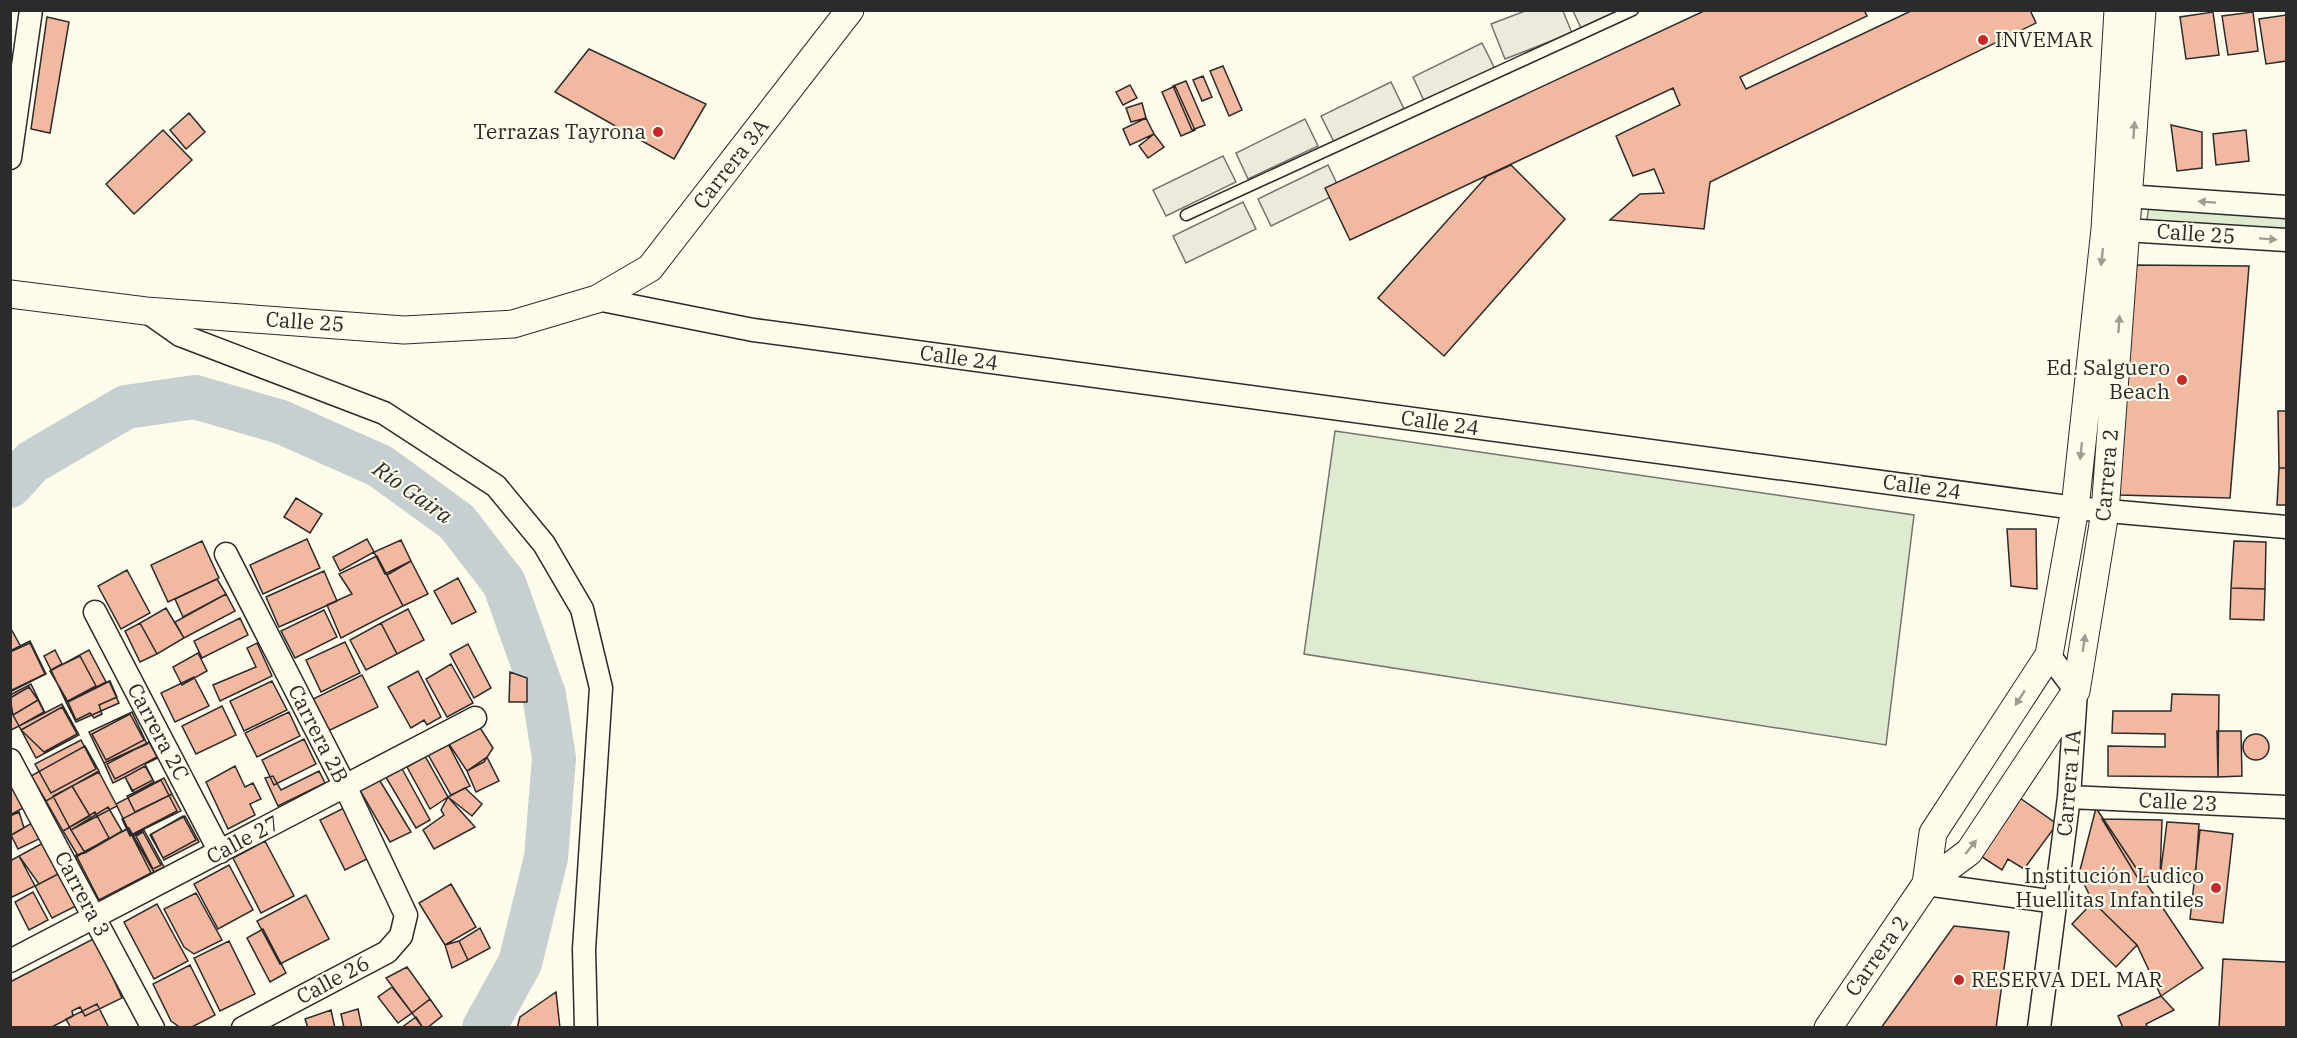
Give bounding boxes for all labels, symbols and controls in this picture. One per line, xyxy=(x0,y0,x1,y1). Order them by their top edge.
place label: INVEMAR xyxy=(1995,25,2093,53)
marker: INVEMAR xyxy=(1976,33,1990,47)
street label: Carrera 3A xyxy=(686,112,775,214)
place label: Terrazas Tayrona xyxy=(473,117,646,145)
one-way arrow xyxy=(2129,120,2138,139)
marker: Terrazas Tayrona xyxy=(651,125,665,139)
one-way arrow xyxy=(2198,197,2217,206)
street label: Calle 25 xyxy=(2156,216,2236,250)
one-way arrow xyxy=(2258,234,2277,244)
one-way arrow xyxy=(2097,248,2106,267)
street label: Calle 25 xyxy=(265,304,345,338)
one-way arrow xyxy=(2115,315,2124,334)
street label: Calle 24 xyxy=(918,338,1000,376)
place label: Ed. Salguero Beach xyxy=(2046,353,2170,405)
marker: Ed. Salguero Beach xyxy=(2175,373,2189,387)
street label: Calle 24 xyxy=(1399,403,1481,441)
street label: Carrera 2 xyxy=(2088,427,2124,522)
one-way arrow xyxy=(2076,442,2086,461)
water label: Río Gaira xyxy=(367,453,459,529)
street label: Calle 24 xyxy=(1881,467,1963,505)
one-way arrow xyxy=(2080,634,2089,653)
street label: Carrera 2C xyxy=(121,678,196,785)
street label: Carrera 2B xyxy=(282,679,356,788)
one-way arrow xyxy=(2015,690,2026,706)
street label: Carrera 1A xyxy=(2049,728,2087,838)
street label: Calle 23 xyxy=(2138,785,2218,817)
street label: Calle 27 xyxy=(201,808,284,870)
one-way arrow xyxy=(1965,840,1977,856)
street label: Carrera 3 xyxy=(49,846,117,941)
place label: Institución Ludico Huellitas Infantiles xyxy=(2015,861,2204,913)
marker: Institución Ludico Huellitas Infantiles xyxy=(2209,881,2223,895)
street label: Carrera 2 xyxy=(1838,909,1914,1002)
street label: Calle 26 xyxy=(291,948,374,1010)
place label: RESERVA DEL MAR xyxy=(1971,965,2163,993)
marker: RESERVA DEL MAR xyxy=(1952,973,1966,987)

